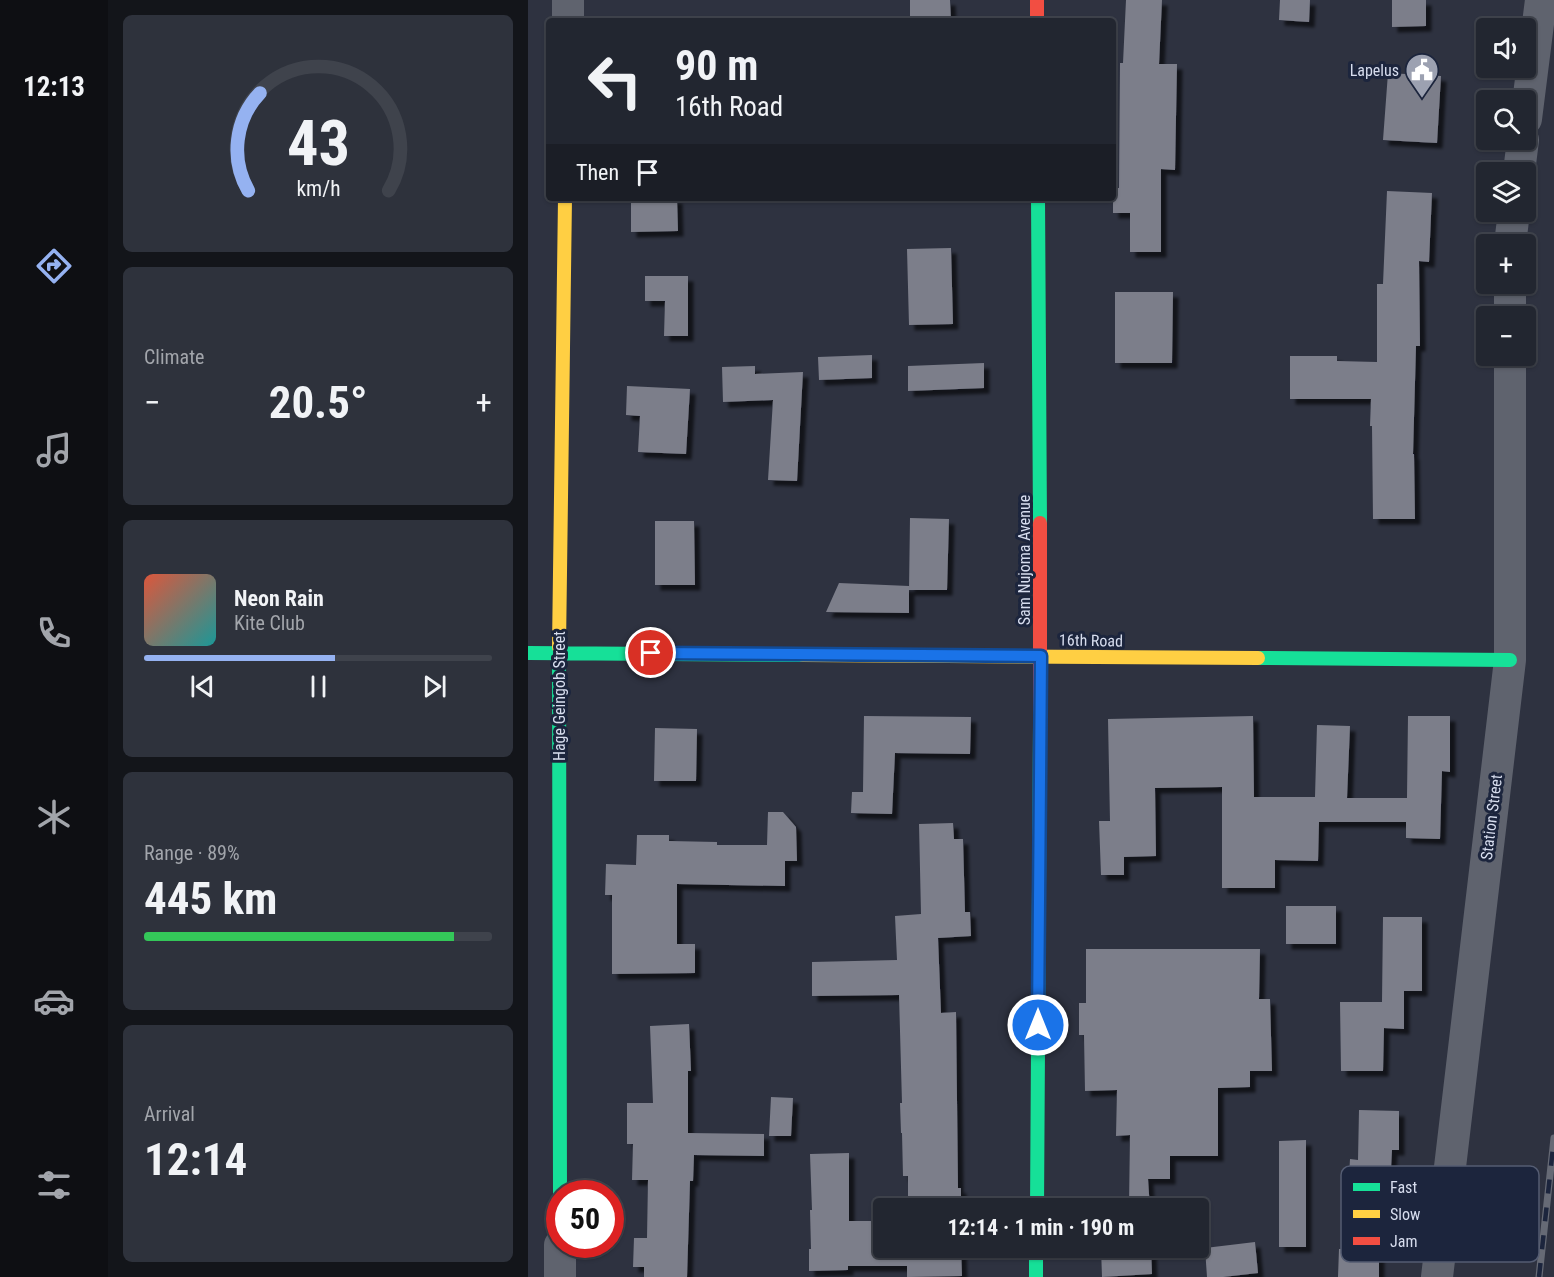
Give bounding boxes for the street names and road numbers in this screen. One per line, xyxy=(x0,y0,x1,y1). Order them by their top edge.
street label: Sam Nujoma Avenue xyxy=(1015,495,1034,625)
street label: 16th Road xyxy=(1059,630,1123,651)
street label: Hage Geingob Street xyxy=(550,631,569,761)
street label: Station Street xyxy=(1477,773,1506,861)

